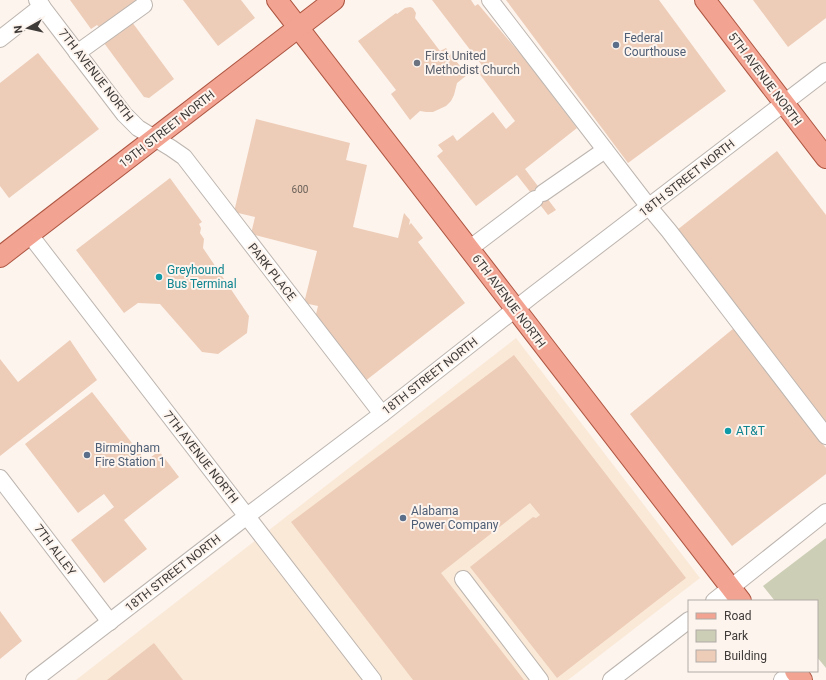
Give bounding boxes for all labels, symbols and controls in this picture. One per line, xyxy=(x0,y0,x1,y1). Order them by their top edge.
north arrow xyxy=(8,8,48,48)
text: N xyxy=(12,24,26,34)
street label: 7TH AVENUE NORTH xyxy=(56,26,136,124)
street label: 5TH AVENUE NORTH xyxy=(725,30,805,128)
place label: Federal Courthouse xyxy=(624,31,686,59)
marker: Federal Courthouse xyxy=(611,40,621,50)
place label: First United Methodist Church xyxy=(425,49,520,77)
marker: First United Methodist Church xyxy=(412,58,422,68)
street label: 19TH STREET NORTH xyxy=(117,87,217,171)
street label: 18TH STREET NORTH xyxy=(637,136,737,220)
house number: 600 xyxy=(292,184,309,195)
street label: PARK PLACE xyxy=(245,240,299,304)
street label: 6TH AVENUE NORTH xyxy=(469,252,549,350)
place label: Greyhound Bus Terminal xyxy=(167,263,237,291)
marker: Greyhound Bus Terminal xyxy=(154,272,164,282)
street label: 18TH STREET NORTH xyxy=(380,334,480,418)
street label: 7TH AVENUE NORTH xyxy=(161,408,241,506)
place label: AT&T xyxy=(736,424,765,438)
marker: AT&T xyxy=(723,426,733,436)
place label: Birmingham Fire Station 1 xyxy=(95,441,165,469)
marker: Birmingham Fire Station 1 xyxy=(82,450,92,460)
place label: Alabama Power Company xyxy=(411,504,499,532)
marker: Alabama Power Company xyxy=(398,513,408,523)
street label: 7TH ALLEY xyxy=(31,522,79,579)
street label: 18TH STREET NORTH xyxy=(123,531,223,615)
legend xyxy=(688,600,818,672)
text: Road xyxy=(724,609,752,623)
text: Park xyxy=(724,629,749,643)
text: Building xyxy=(724,649,767,663)

